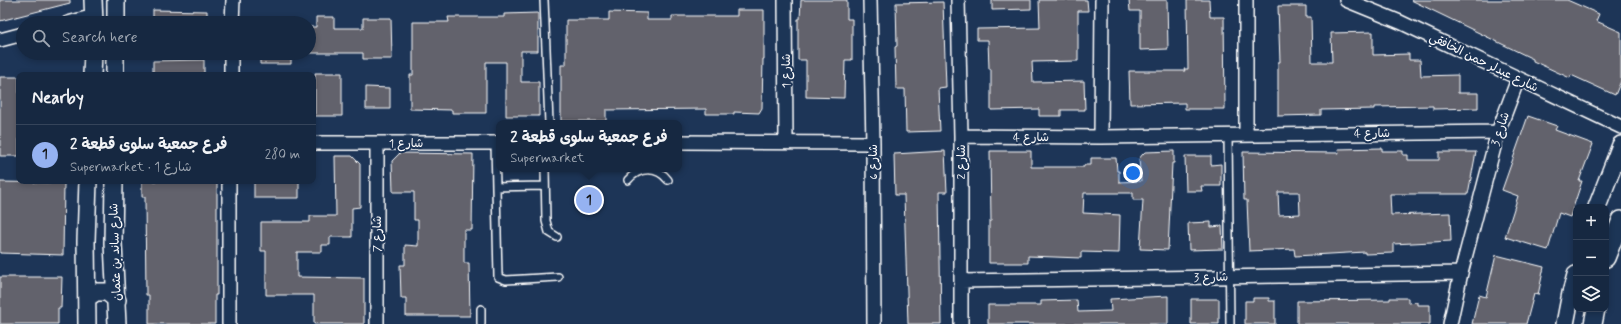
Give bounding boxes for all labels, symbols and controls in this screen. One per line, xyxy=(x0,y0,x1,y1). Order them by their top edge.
search box xyxy=(16,16,316,60)
icon: search xyxy=(30,27,52,49)
text: Search here xyxy=(62,28,138,48)
street label: شارع عبدلر حمن الخافقي xyxy=(1426,30,1541,98)
street label: شارع 1 xyxy=(779,54,795,88)
text: Nearby xyxy=(32,87,84,109)
street label: شارع 3 xyxy=(1488,110,1514,148)
popup xyxy=(496,120,682,172)
street label: شارع 4 xyxy=(1354,126,1390,142)
text: فرع جمعية سلوى قطعة 2 xyxy=(510,128,668,148)
street label: شارع 4 xyxy=(1013,130,1049,146)
text: فرع جمعية سلوى قطعة 2 xyxy=(70,135,227,155)
street label: شارع 1 xyxy=(389,136,423,152)
street label: شارع 6 xyxy=(866,144,882,180)
street label: شارع 2 xyxy=(954,144,970,180)
text: 1 xyxy=(42,146,48,163)
text: 280 m xyxy=(265,146,300,163)
text: Supermarket xyxy=(510,150,585,167)
text: Supermarket · شارع 1 xyxy=(70,159,192,176)
your location xyxy=(1123,163,1143,183)
pin: 1 xyxy=(576,185,602,215)
street label: شارع ساند بن عثمان xyxy=(106,203,126,301)
map controls xyxy=(1573,204,1609,312)
button: + xyxy=(1573,204,1609,240)
street label: شارع 7 xyxy=(370,216,386,252)
button: − xyxy=(1573,240,1609,276)
street label: شارع 3 xyxy=(1194,270,1228,286)
button: layers xyxy=(1573,276,1609,312)

